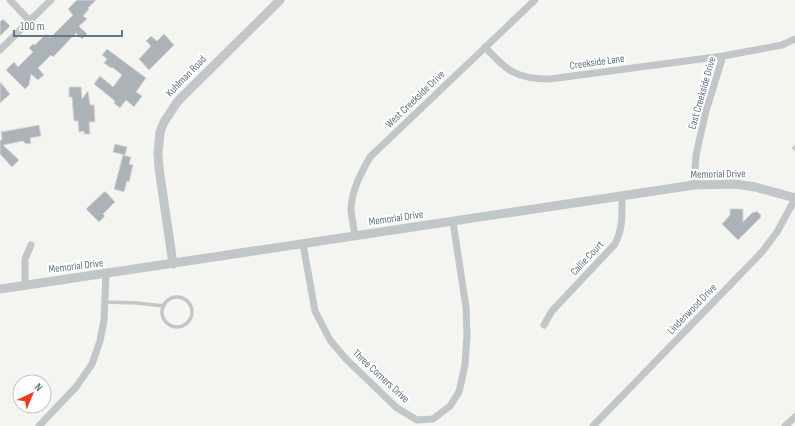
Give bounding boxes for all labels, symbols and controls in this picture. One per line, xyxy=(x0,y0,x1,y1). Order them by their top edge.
scale bar xyxy=(14,12,122,38)
text: 100 m xyxy=(20,19,45,34)
street label: Kuhlman Road xyxy=(163,52,209,99)
street label: Creekside Lane xyxy=(569,52,625,72)
street label: East Creekside Drive xyxy=(685,55,719,131)
street label: West Creekside Drive xyxy=(383,67,447,131)
street label: Memorial Drive xyxy=(690,167,746,181)
street label: Memorial Drive xyxy=(368,208,424,228)
street label: Callie Court xyxy=(568,237,607,278)
street label: Memorial Drive xyxy=(48,256,104,276)
street label: Lindenwood Drive xyxy=(665,281,719,337)
street label: Three Corners Drive xyxy=(350,346,412,406)
north arrow xyxy=(12,374,52,414)
text: N xyxy=(32,380,45,394)

